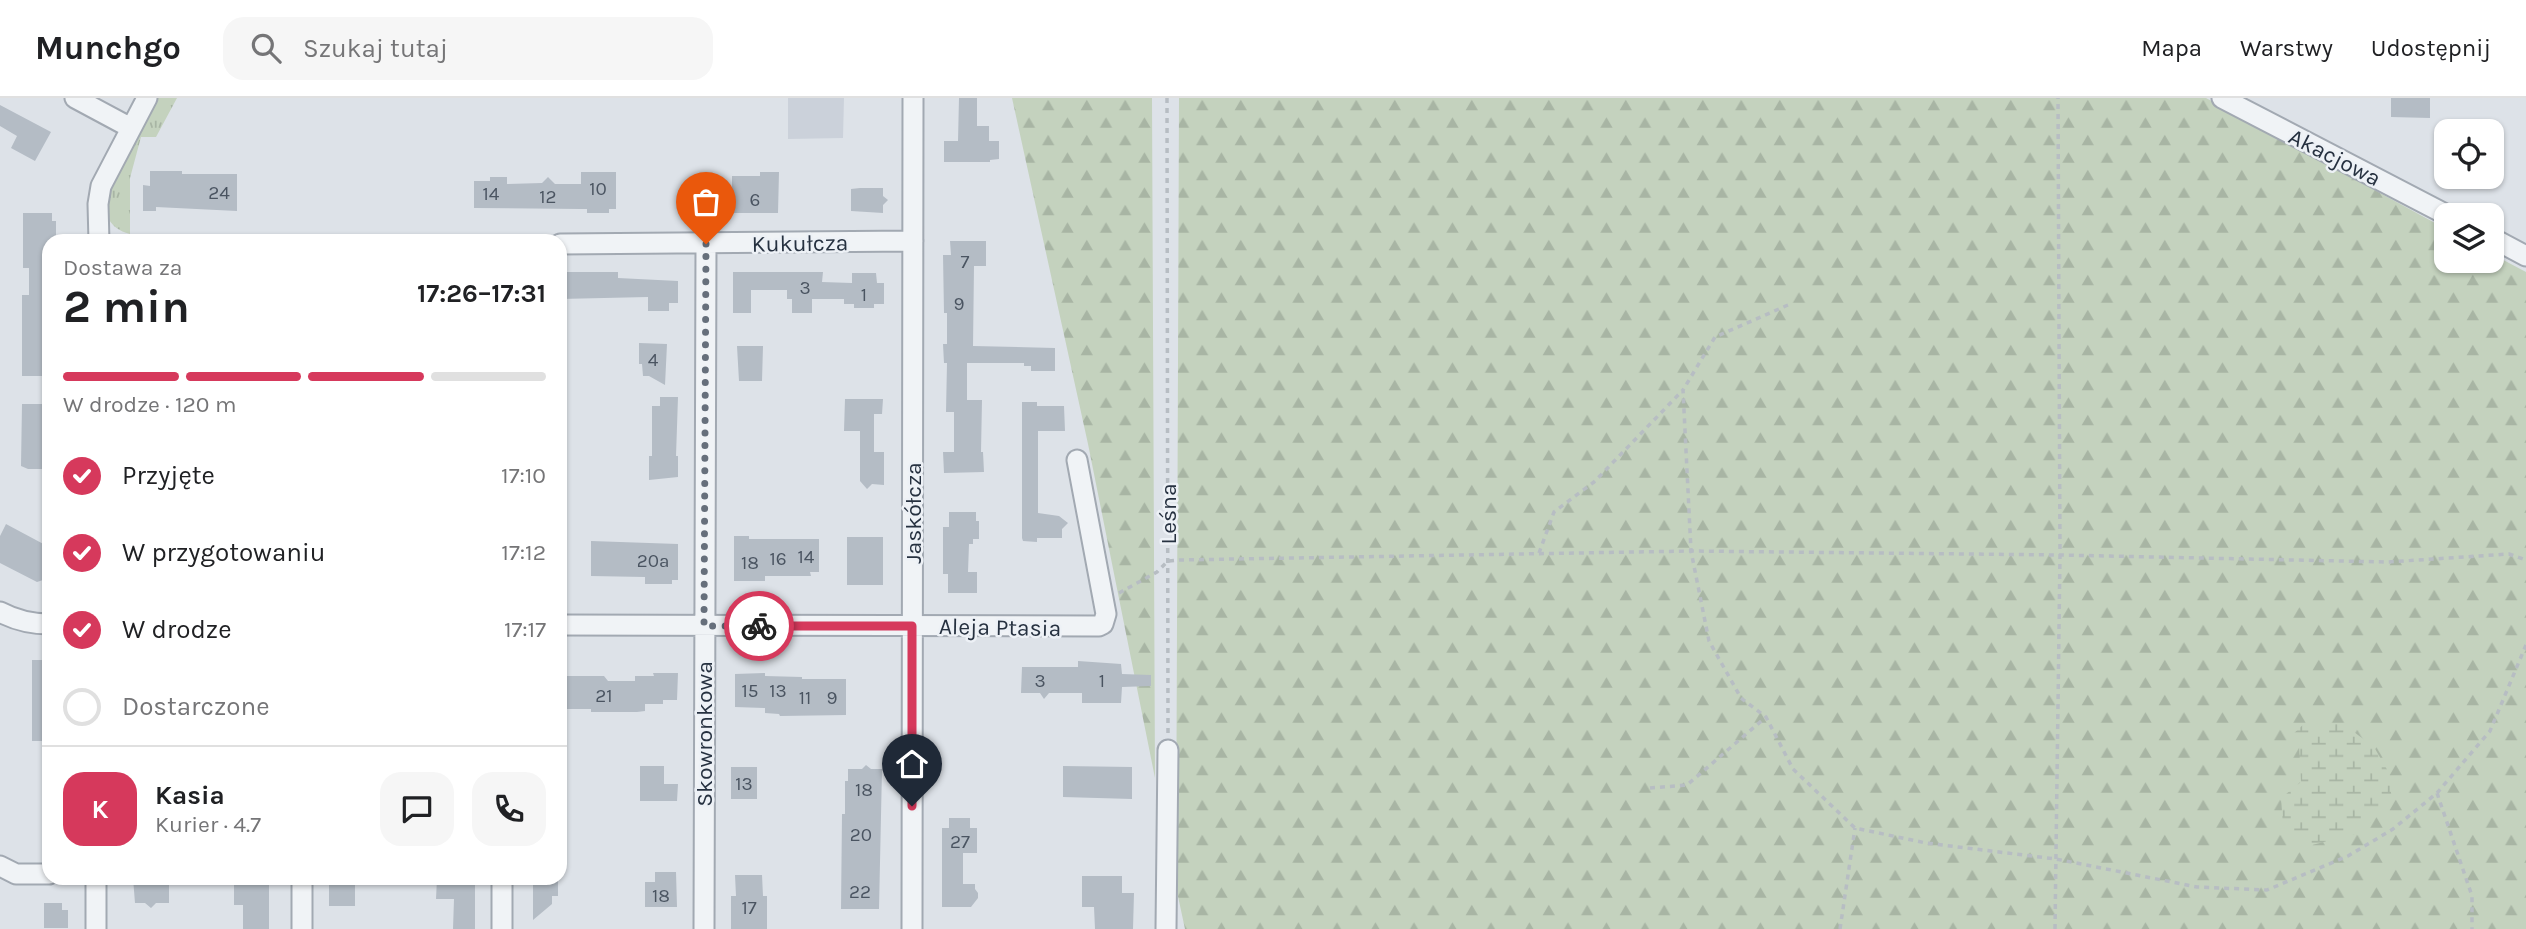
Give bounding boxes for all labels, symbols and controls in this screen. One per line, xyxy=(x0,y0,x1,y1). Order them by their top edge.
search box xyxy=(223,17,713,80)
text: Munchgo xyxy=(35,29,181,67)
icon: search xyxy=(247,29,285,67)
text: Szukaj tutaj xyxy=(303,33,448,64)
text: Mapa xyxy=(2141,34,2202,62)
text: Warstwy xyxy=(2240,34,2333,62)
text: Udostępnij xyxy=(2371,34,2491,62)
map controls xyxy=(2434,119,2504,273)
button: locate xyxy=(2434,119,2504,189)
street label: Akacjowa xyxy=(2284,123,2385,192)
pin xyxy=(676,172,736,244)
house number: 10 xyxy=(589,178,607,200)
house number: 24 xyxy=(208,182,230,204)
house number: 14 xyxy=(483,183,500,205)
icon: bag xyxy=(687,183,725,221)
house number: 12 xyxy=(539,186,557,208)
house number: 6 xyxy=(750,189,760,211)
button: layers xyxy=(2434,203,2504,273)
street label: Kukułcza xyxy=(751,229,849,258)
house number: 7 xyxy=(961,251,970,273)
text: Dostawa za xyxy=(63,254,183,281)
house number: 3 xyxy=(799,277,811,299)
text: 17:26–17:31 xyxy=(417,278,546,309)
text: 2 min xyxy=(63,280,190,334)
house number: 1 xyxy=(861,284,867,306)
house number: 9 xyxy=(953,293,965,315)
house number: 4 xyxy=(648,349,659,371)
text: W drodze · 120 m xyxy=(63,391,236,418)
icon: check xyxy=(63,457,101,495)
text: Przyjęte xyxy=(122,460,215,491)
text: 17:10 xyxy=(501,462,546,489)
street label: Jaskółcza xyxy=(900,462,927,564)
street label: Leśna xyxy=(1155,483,1182,545)
icon: check xyxy=(63,534,101,572)
text: W przygotowaniu xyxy=(122,537,325,568)
text: 17:12 xyxy=(501,539,546,566)
house number: 14 xyxy=(798,546,815,568)
house number: 16 xyxy=(769,548,787,570)
house number: 20a xyxy=(637,550,669,572)
house number: 18 xyxy=(741,552,759,574)
courier xyxy=(724,591,794,661)
icon: bike xyxy=(740,607,778,645)
icon: check xyxy=(63,611,101,649)
street label: Aleja Ptasia xyxy=(939,613,1061,642)
text: W drodze xyxy=(122,614,232,645)
text: 17:17 xyxy=(504,616,546,643)
street label: Skowronkowa xyxy=(691,661,718,807)
house number: 3 xyxy=(1034,670,1046,692)
house number: 1 xyxy=(1099,670,1105,692)
house number: 15 xyxy=(741,680,759,702)
house number: 13 xyxy=(769,680,787,702)
house number: 21 xyxy=(595,685,613,707)
house number: 11 xyxy=(799,687,811,709)
house number: 9 xyxy=(826,687,838,709)
text: Dostarczone xyxy=(122,691,270,722)
pin xyxy=(882,734,942,806)
icon: home xyxy=(893,745,931,783)
button: chat xyxy=(380,772,454,846)
button: phone xyxy=(472,772,546,846)
house number: 13 xyxy=(735,773,753,795)
house number: 18 xyxy=(855,779,873,801)
text: Kasia xyxy=(155,780,225,811)
text: K xyxy=(91,794,109,825)
text: Kurier · 4.7 xyxy=(155,811,261,838)
house number: 20 xyxy=(850,824,872,846)
house number: 27 xyxy=(950,831,970,853)
house number: 22 xyxy=(849,881,871,903)
house number: 18 xyxy=(652,885,670,907)
house number: 17 xyxy=(741,897,757,919)

